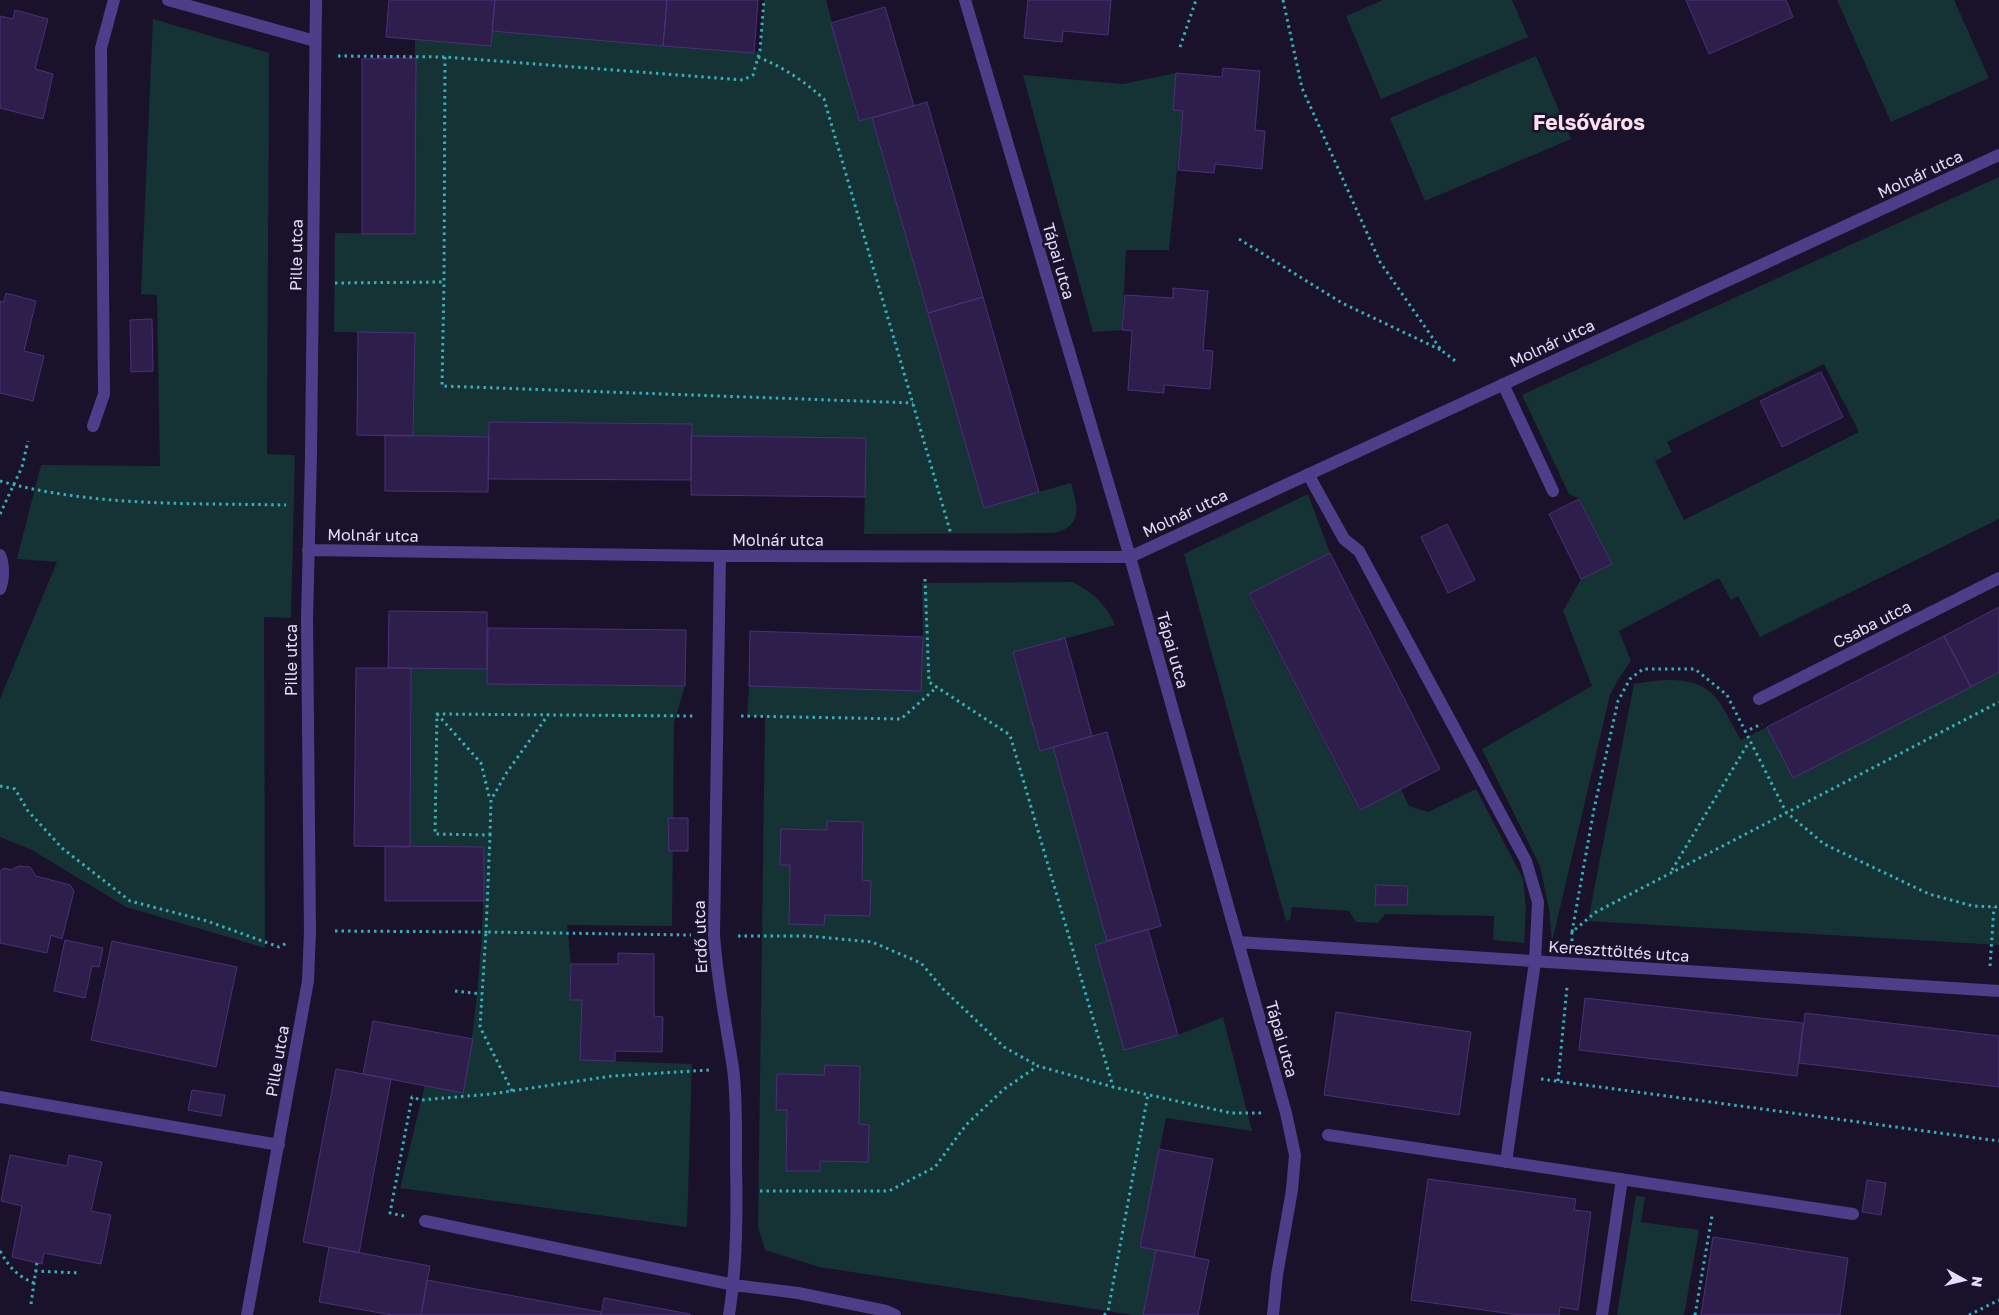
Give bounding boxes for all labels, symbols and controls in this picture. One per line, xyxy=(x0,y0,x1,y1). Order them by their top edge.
district label: Felsőváros xyxy=(1533,109,1645,135)
street label: Molnár utca xyxy=(1874,146,1966,202)
street label: Pille utca xyxy=(285,219,307,291)
street label: Tápai utca xyxy=(1039,220,1079,302)
street label: Molnár utca xyxy=(1506,315,1598,371)
street label: Molnár utca xyxy=(1139,485,1231,541)
street label: Molnár utca xyxy=(327,524,419,546)
street label: Molnár utca xyxy=(732,530,824,550)
street label: Csaba utca xyxy=(1830,596,1914,652)
street label: Tápai utca xyxy=(1153,609,1193,691)
street label: Pille utca xyxy=(281,624,301,696)
street label: Erdő utca xyxy=(689,900,711,974)
street label: Kereszttöltés utca xyxy=(1548,936,1690,966)
street label: Tápai utca xyxy=(1262,998,1302,1080)
street label: Pille utca xyxy=(261,1024,293,1098)
north arrow xyxy=(1939,1255,1989,1305)
text: N xyxy=(1968,1275,1987,1288)

